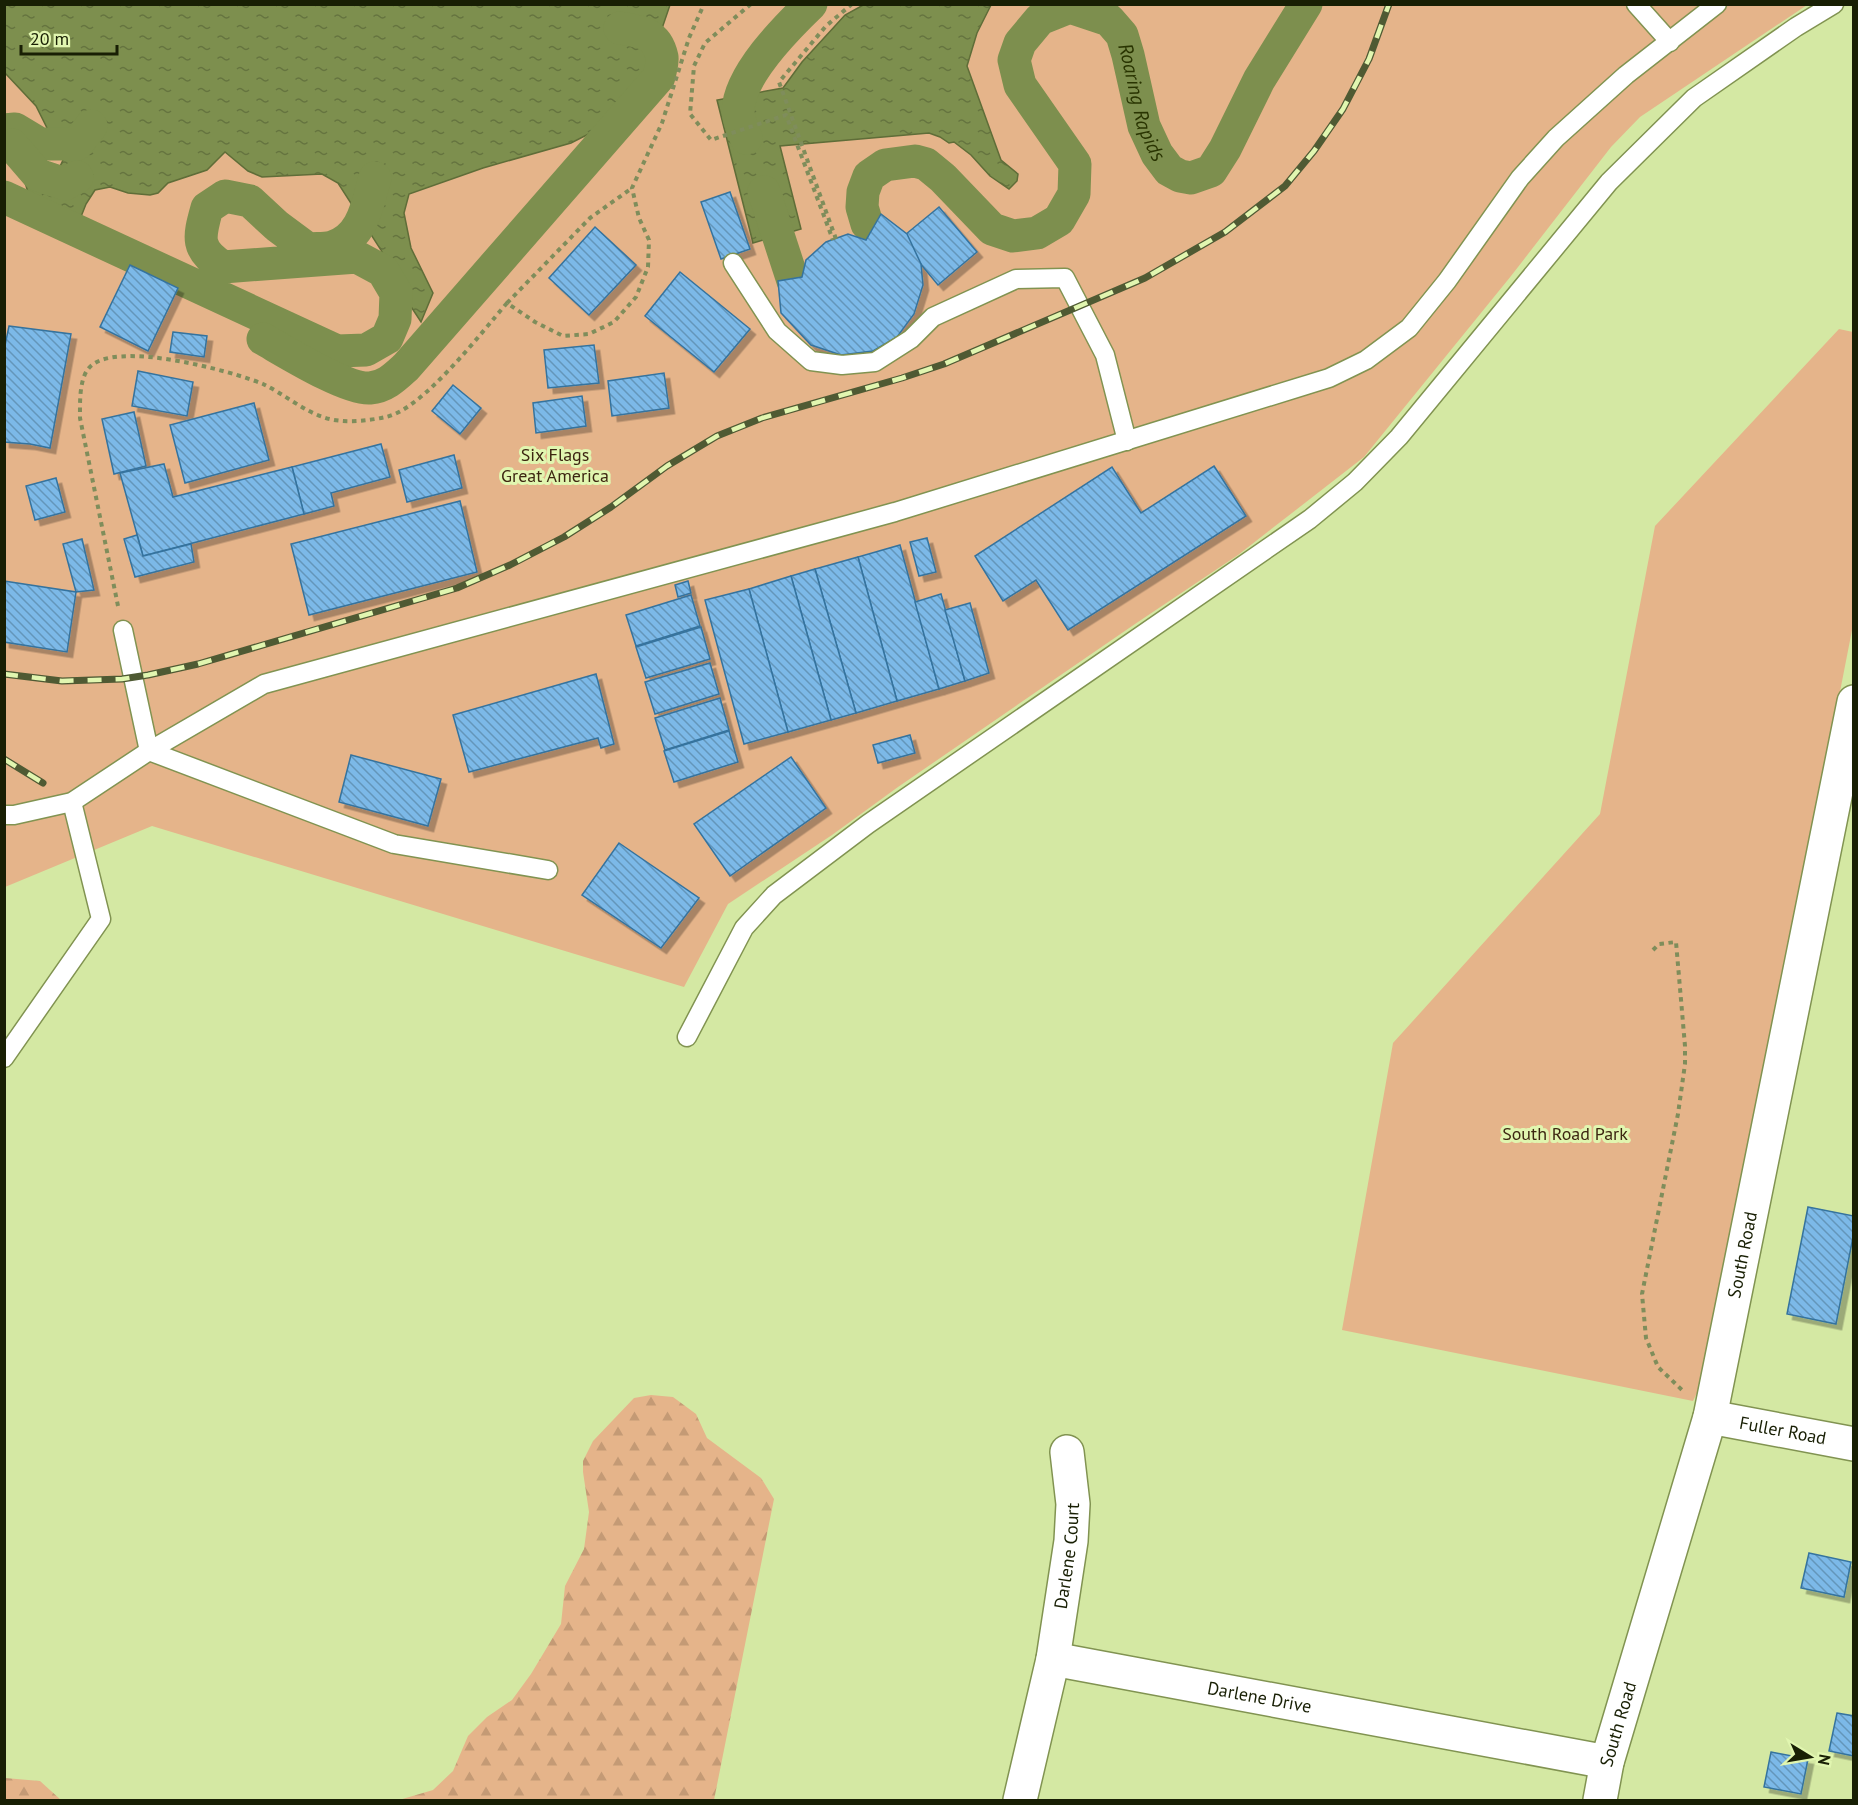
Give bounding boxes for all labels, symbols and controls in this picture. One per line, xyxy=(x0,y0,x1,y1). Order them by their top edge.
scale bar xyxy=(21,18,117,56)
text: 20 m xyxy=(30,27,69,50)
water label: Roaring Rapids xyxy=(1112,40,1171,167)
park label: Six Flags Great America xyxy=(501,443,609,487)
park label: South Road Park xyxy=(1502,1122,1628,1145)
street label: South Road xyxy=(1722,1210,1762,1300)
street label: Fuller Road xyxy=(1738,1411,1828,1450)
street label: Darlene Court xyxy=(1049,1502,1084,1610)
street label: Darlene Drive xyxy=(1206,1676,1314,1718)
street label: South Road xyxy=(1594,1679,1641,1770)
north arrow xyxy=(1780,1727,1840,1787)
text: N xyxy=(1814,1753,1836,1767)

